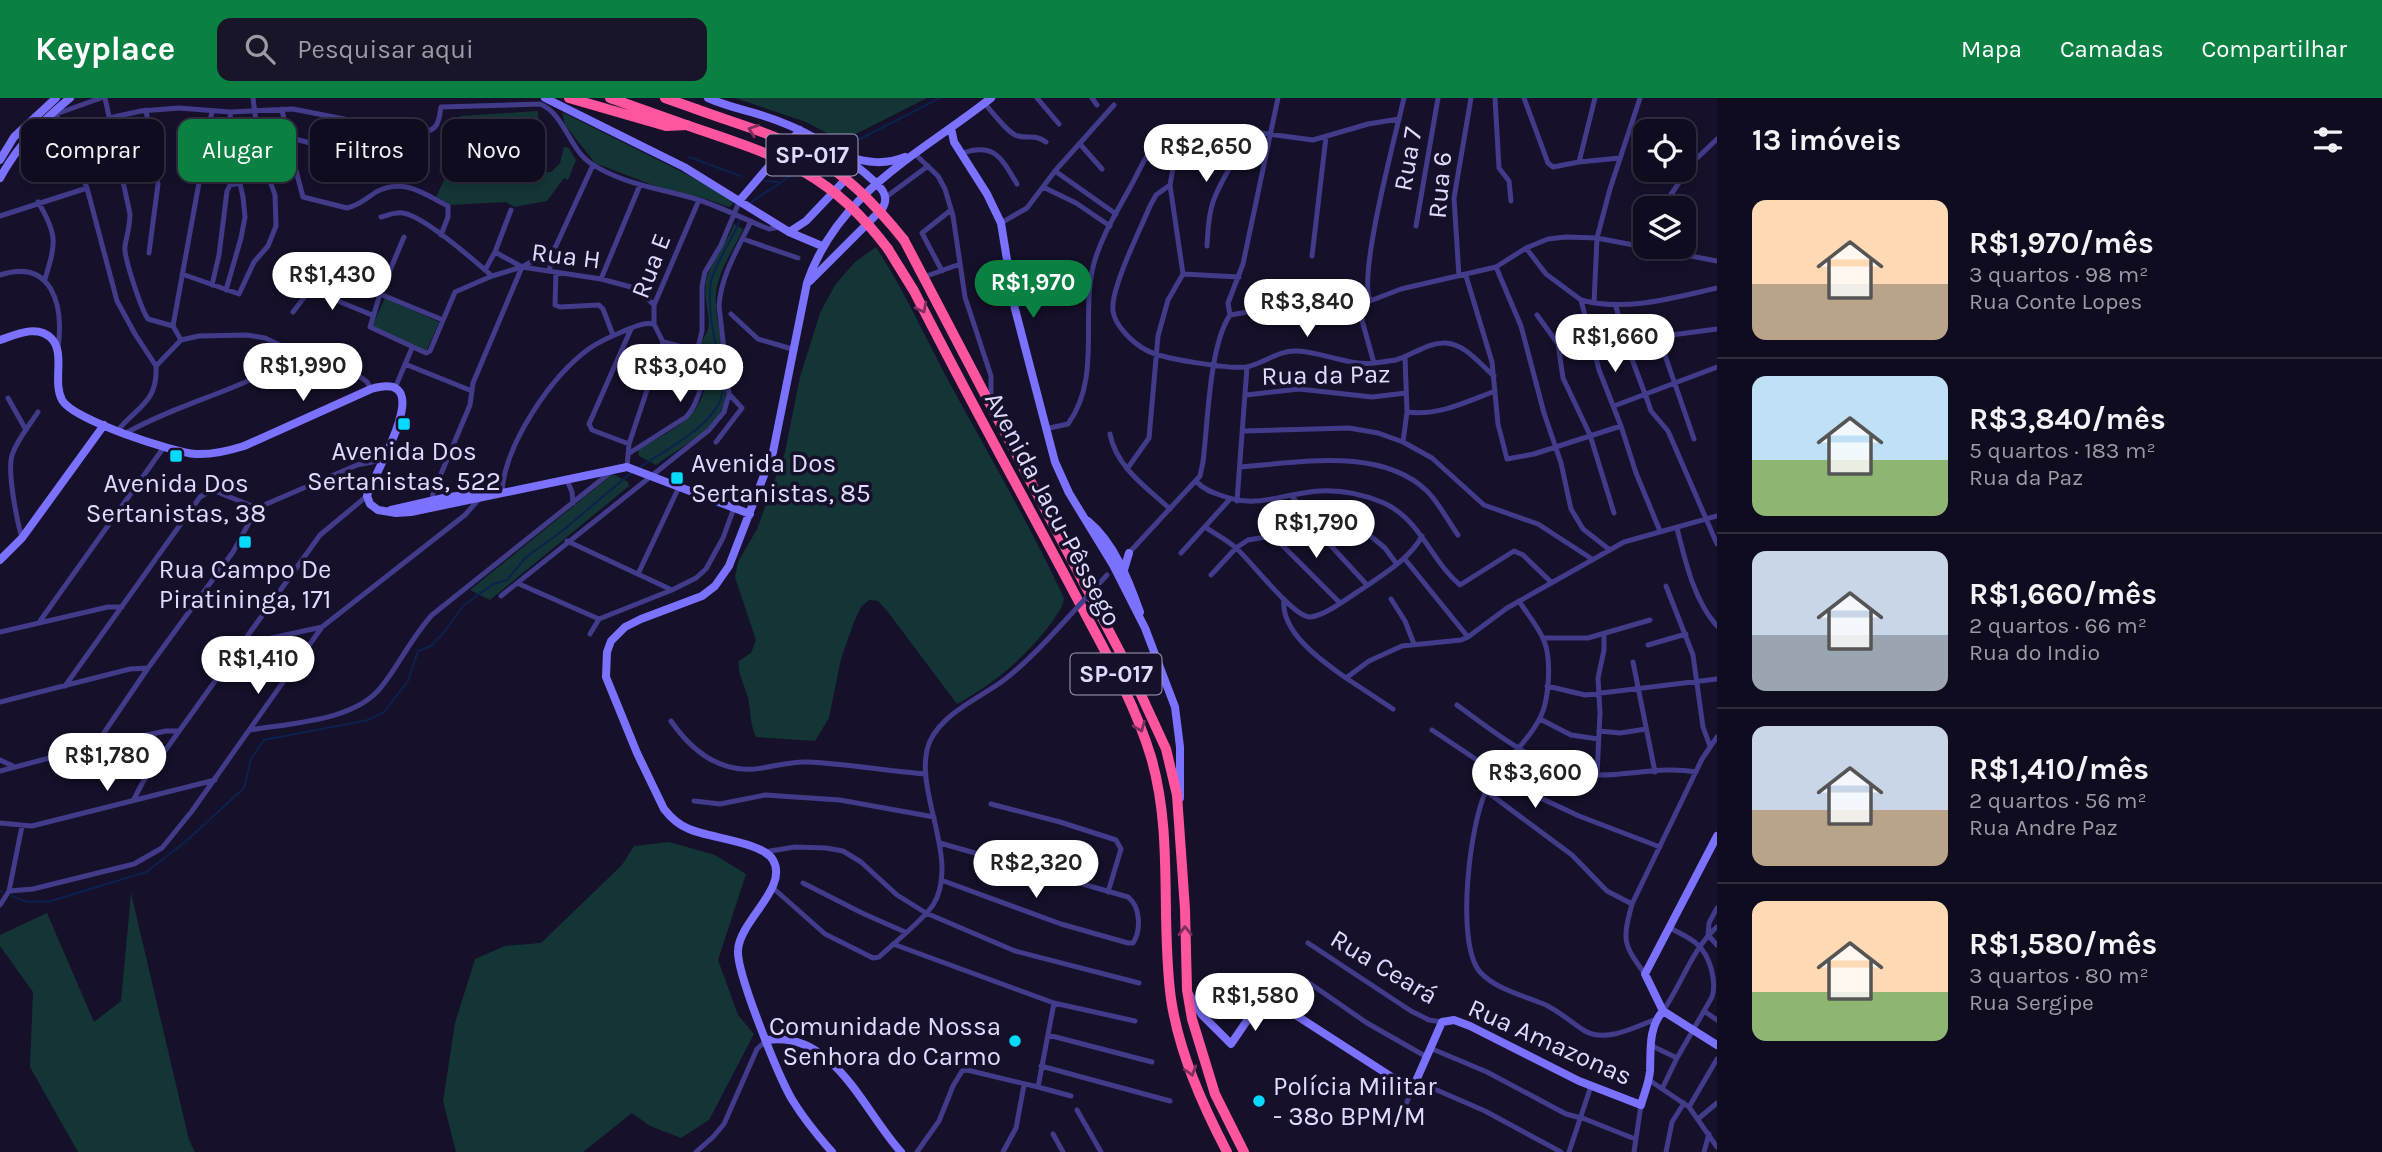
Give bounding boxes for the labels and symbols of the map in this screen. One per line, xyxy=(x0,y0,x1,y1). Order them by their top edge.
one-way arrow xyxy=(747,124,759,138)
pin: R$2,650 xyxy=(1141,125,1271,184)
street label: Rua 7 xyxy=(1387,125,1429,193)
road number: SP-017 xyxy=(766,134,858,176)
street label: Rua 6 xyxy=(1422,150,1458,220)
street label: Rua E xyxy=(625,229,677,303)
street label: Rua H xyxy=(530,236,602,276)
pin: R$1,430 xyxy=(267,252,397,312)
pin: R$1,970 xyxy=(968,260,1098,320)
pin: R$3,840 xyxy=(1242,280,1372,339)
one-way arrow xyxy=(914,301,928,313)
pin: R$1,660 xyxy=(1550,314,1680,374)
pin: R$1,990 xyxy=(238,344,368,403)
pin: R$3,040 xyxy=(615,344,745,404)
street label: Rua da Paz xyxy=(1261,358,1391,392)
street label: Avenida Jacu-Pêssego xyxy=(978,387,1128,631)
marker: Avenida Dos Sertanistas, 522 xyxy=(396,416,412,432)
place label: Avenida Dos Sertanistas, 522 xyxy=(307,436,501,497)
marker: Avenida Dos Sertanistas, 38 xyxy=(168,448,184,464)
place label: Avenida Dos Sertanistas, 85 xyxy=(691,448,871,509)
place label: Avenida Dos Sertanistas, 38 xyxy=(86,468,266,529)
marker: Avenida Dos Sertanistas, 85 xyxy=(669,470,685,486)
pin: R$1,790 xyxy=(1251,500,1381,560)
marker: Rua Campo De Piratininga, 171 xyxy=(237,534,253,550)
place label: Rua Campo De Piratininga, 171 xyxy=(159,554,331,615)
pin: R$1,410 xyxy=(193,636,323,696)
road number: SP-017 xyxy=(1070,654,1162,694)
one-way arrow xyxy=(1132,720,1146,732)
pin: R$1,780 xyxy=(42,734,172,793)
pin: R$3,600 xyxy=(1470,750,1600,810)
pin: R$2,320 xyxy=(971,840,1101,900)
street label: Rua Ceará xyxy=(1325,923,1443,1011)
one-way arrow xyxy=(1178,926,1193,937)
pin: R$1,580 xyxy=(1190,974,1320,1033)
street label: Rua Amazonas xyxy=(1463,992,1637,1092)
place label: Comunidade Nossa Senhora do Carmo xyxy=(769,1011,1001,1072)
marker: Comunidade Nossa Senhora do Carmo xyxy=(1007,1033,1023,1049)
one-way arrow xyxy=(1183,1064,1197,1077)
place label: Polícia Militar - 38º BPM/M xyxy=(1273,1071,1437,1132)
marker: Polícia Militar - 38º BPM/M xyxy=(1251,1093,1267,1109)

